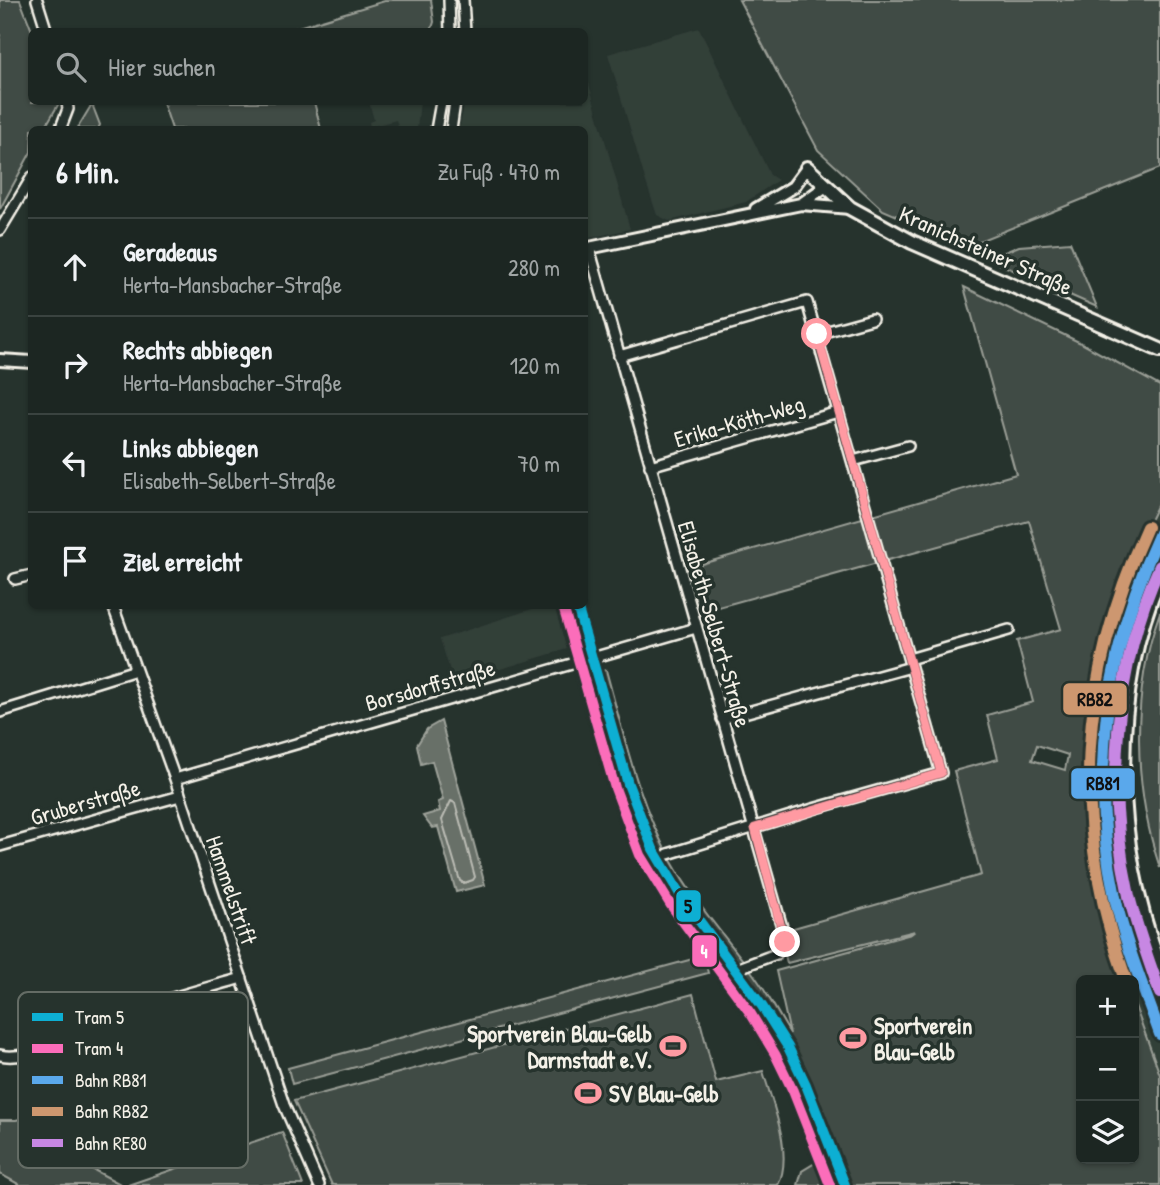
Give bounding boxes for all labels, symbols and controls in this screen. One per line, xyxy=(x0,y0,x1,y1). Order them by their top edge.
search box xyxy=(28,28,588,105)
icon: search xyxy=(52,48,90,86)
text: Hier suchen xyxy=(108,49,216,84)
text: 6 Min. xyxy=(56,152,119,192)
text: Zu Fuß · 470 m xyxy=(437,156,560,187)
street label: Kranichsteiner Straße xyxy=(895,198,1077,302)
text: Geradeaus xyxy=(123,234,217,269)
icon: ahead xyxy=(56,248,94,286)
text: 280 m xyxy=(508,252,560,283)
text: Herta-Mansbacher-Straße xyxy=(123,269,342,300)
route start xyxy=(801,318,832,349)
text: Rechts abbiegen xyxy=(123,332,273,367)
icon: right xyxy=(56,346,94,384)
text: 120 m xyxy=(510,350,560,381)
text: Herta-Mansbacher-Straße xyxy=(123,367,342,398)
street label: Erika-Köth-Weg xyxy=(670,388,808,454)
text: Links abbiegen xyxy=(123,430,259,465)
icon: left xyxy=(56,444,94,482)
text: 70 m xyxy=(517,448,560,479)
text: Elisabeth-Selbert-Straße xyxy=(123,465,336,496)
street label: Elisabeth-Selbert-Straße xyxy=(671,517,759,731)
icon: arrive xyxy=(56,542,94,580)
text: Ziel erreicht xyxy=(123,544,242,579)
street label: Borsdorffstraße xyxy=(361,652,499,718)
line badge: RB82 xyxy=(1062,682,1128,716)
text: RB82 xyxy=(1077,686,1113,712)
line badge: RB81 xyxy=(1070,767,1136,800)
text: RB81 xyxy=(1086,770,1120,796)
street label: Gruberstraße xyxy=(27,772,143,832)
street label: Hammelstrift xyxy=(199,831,265,950)
line badge: 5 xyxy=(675,889,702,923)
text: 5 xyxy=(684,893,693,919)
route end xyxy=(769,926,800,957)
line badge: 4 xyxy=(691,934,718,968)
text: 4 xyxy=(700,938,708,964)
map controls xyxy=(1076,975,1139,1164)
button: + xyxy=(1076,975,1139,1038)
legend xyxy=(18,992,248,1168)
text: Tram 5 xyxy=(75,1004,124,1030)
place label: Sportverein Blau-Gelb xyxy=(874,1010,972,1067)
place label: Sportverein Blau-Gelb Darmstadt e.V. xyxy=(467,1018,652,1075)
sports icon: Sportverein Blau-Gelb xyxy=(838,1023,868,1053)
sports icon: Sportverein Blau-Gelb Darmstadt e.V. xyxy=(658,1031,688,1061)
text: Tram 4 xyxy=(75,1035,123,1061)
button: − xyxy=(1076,1038,1139,1101)
text: Bahn RB81 xyxy=(75,1067,147,1093)
sports icon: SV Blau-Gelb xyxy=(573,1078,603,1108)
place label: SV Blau-Gelb xyxy=(609,1078,719,1109)
text: Bahn RB82 xyxy=(75,1098,149,1124)
button: layers xyxy=(1076,1101,1139,1164)
text: Bahn RE80 xyxy=(75,1130,147,1156)

